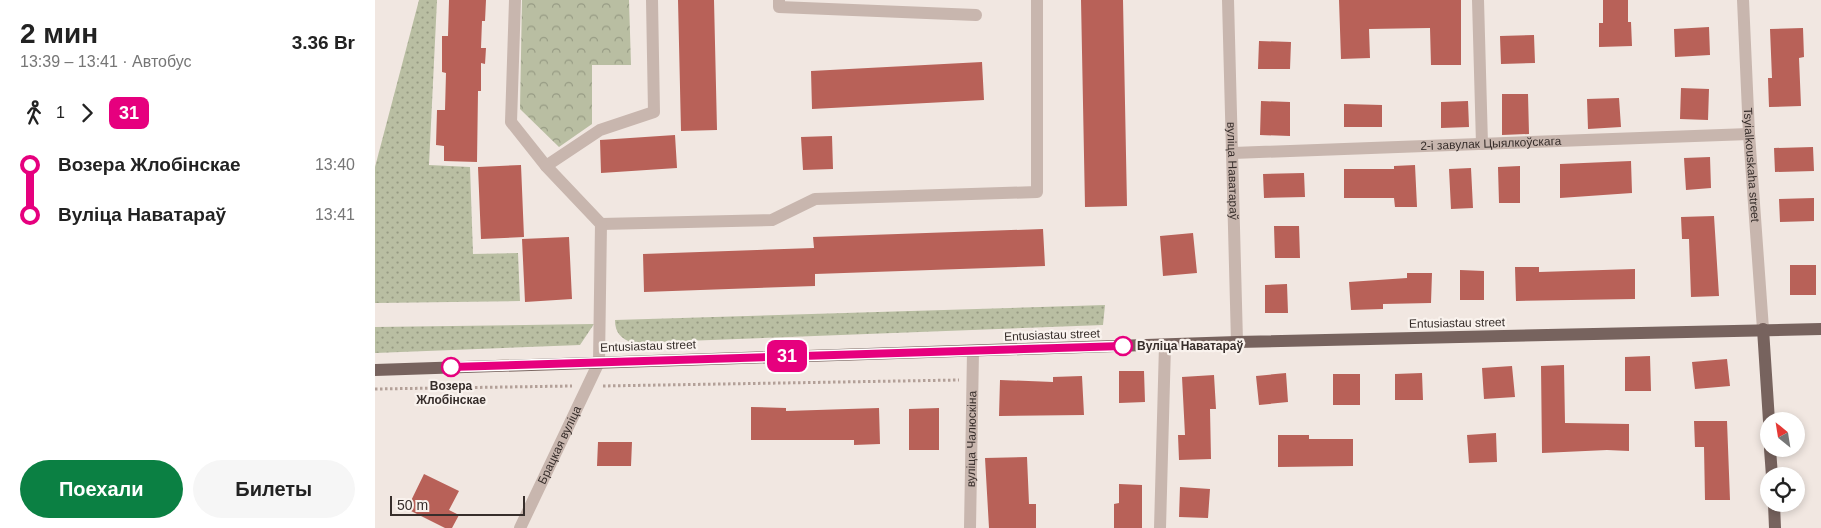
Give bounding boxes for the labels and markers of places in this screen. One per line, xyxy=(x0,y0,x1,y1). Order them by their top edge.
marker: Вуліца Наватараў xyxy=(1113,336,1133,356)
place label: Вуліца Наватараў xyxy=(1137,339,1243,353)
marker: Возера Жлобінскае xyxy=(441,357,461,377)
place label: Возера Жлобінскае xyxy=(415,379,486,407)

